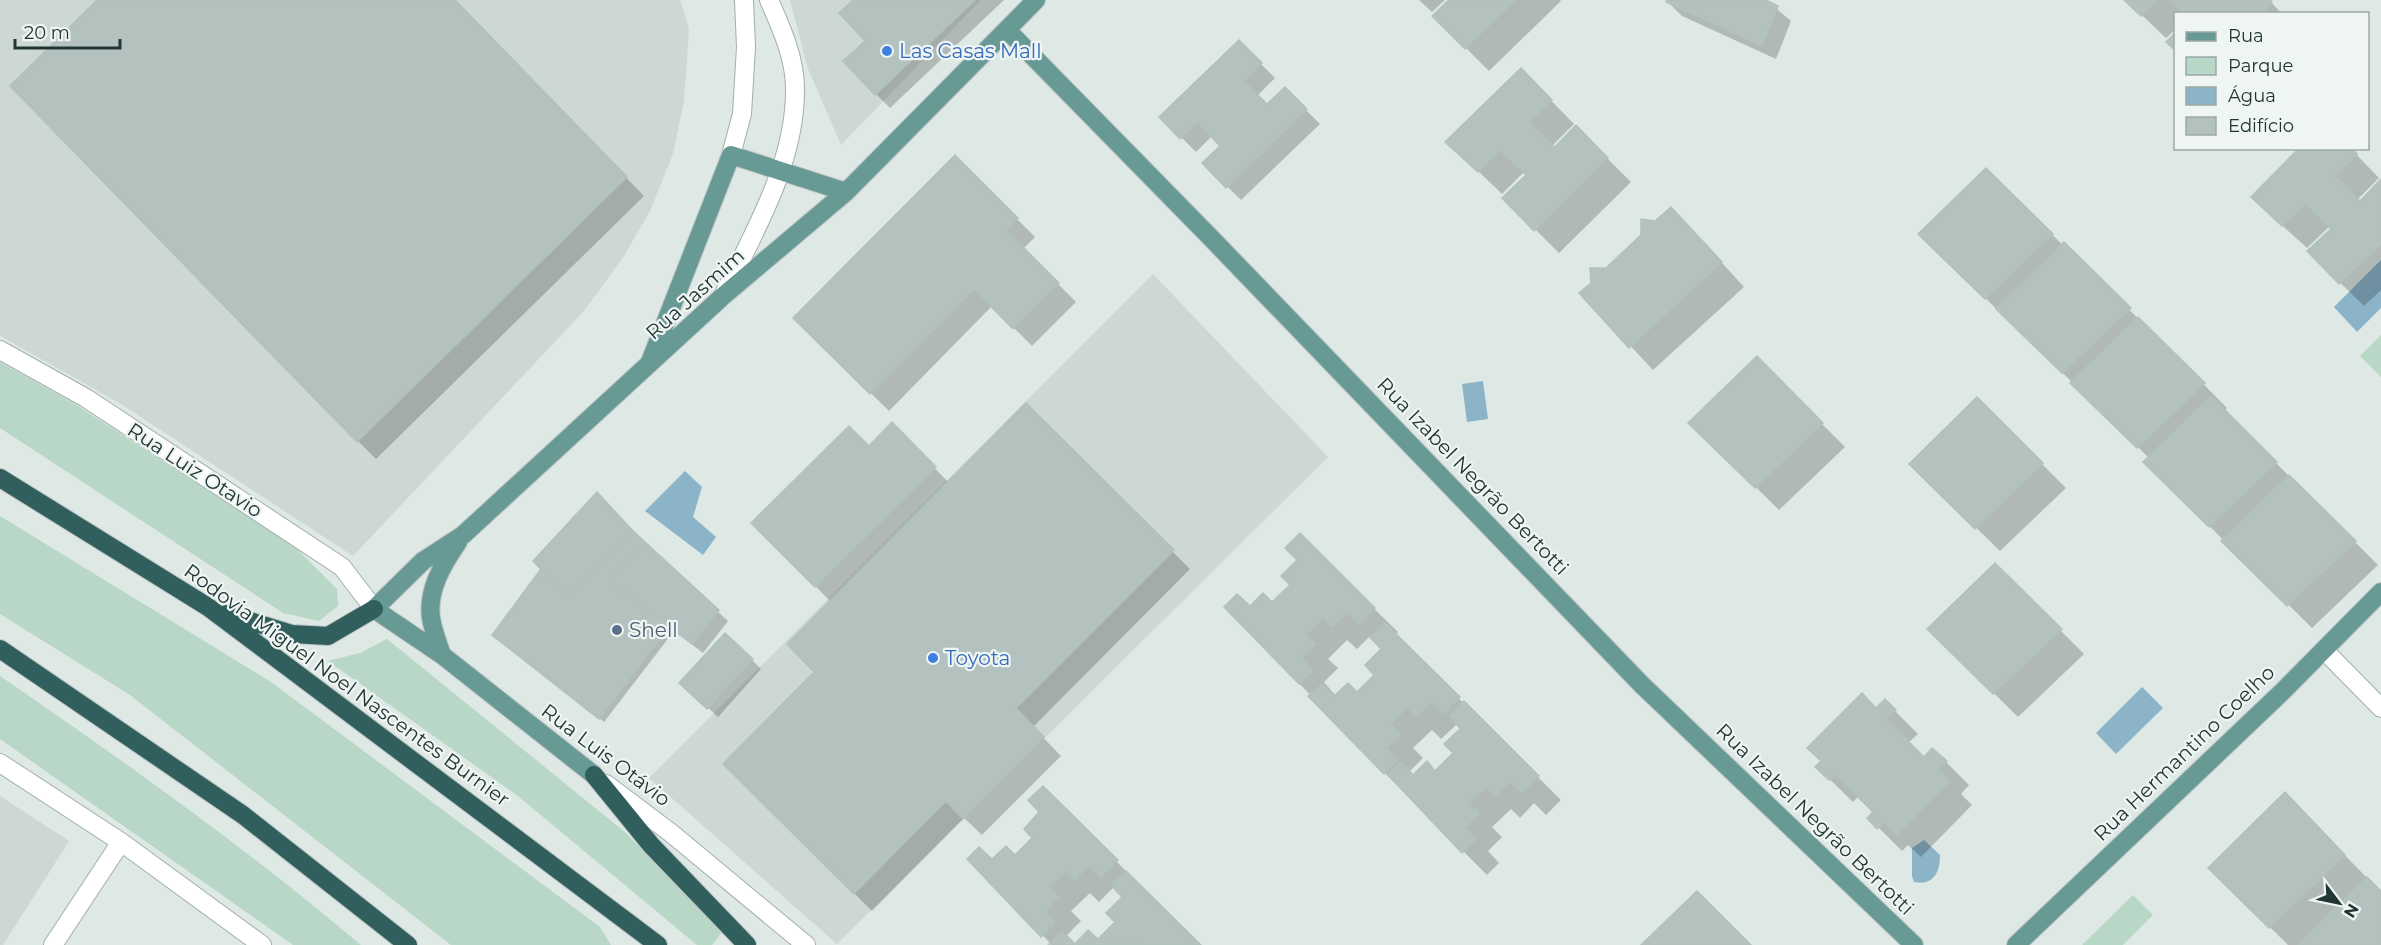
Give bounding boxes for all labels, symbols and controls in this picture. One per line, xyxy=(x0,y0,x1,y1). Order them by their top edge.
scale bar xyxy=(15,12,120,50)
legend xyxy=(2174,12,2369,150)
text: 20 m xyxy=(24,22,70,44)
text: Rua xyxy=(2228,25,2264,47)
place label: Las Casas Mall xyxy=(899,39,1042,63)
marker: Las Casas Mall xyxy=(880,44,894,58)
text: Parque xyxy=(2228,55,2294,77)
text: Água xyxy=(2228,85,2276,107)
text: Edifício xyxy=(2228,115,2294,137)
street label: Rua Jasmim xyxy=(641,243,749,345)
street label: Rua Izabel Negrão Bertotti xyxy=(1372,372,1574,580)
street label: Rua Luiz Otavio xyxy=(123,418,267,522)
street label: Rodovia Miguel Noel Nascentes Burnier xyxy=(180,559,514,811)
place label: Shell xyxy=(629,618,678,642)
marker: Shell xyxy=(610,623,624,637)
place label: Toyota xyxy=(945,646,1010,670)
marker: Toyota xyxy=(926,651,940,665)
street label: Rua Hermantino Coelho xyxy=(2089,660,2279,846)
street label: Rua Luis Otávio xyxy=(537,699,675,811)
street label: Rua Izabel Negrão Bertotti xyxy=(1711,718,1919,920)
north arrow xyxy=(2309,873,2369,933)
text: N xyxy=(2340,900,2363,921)

